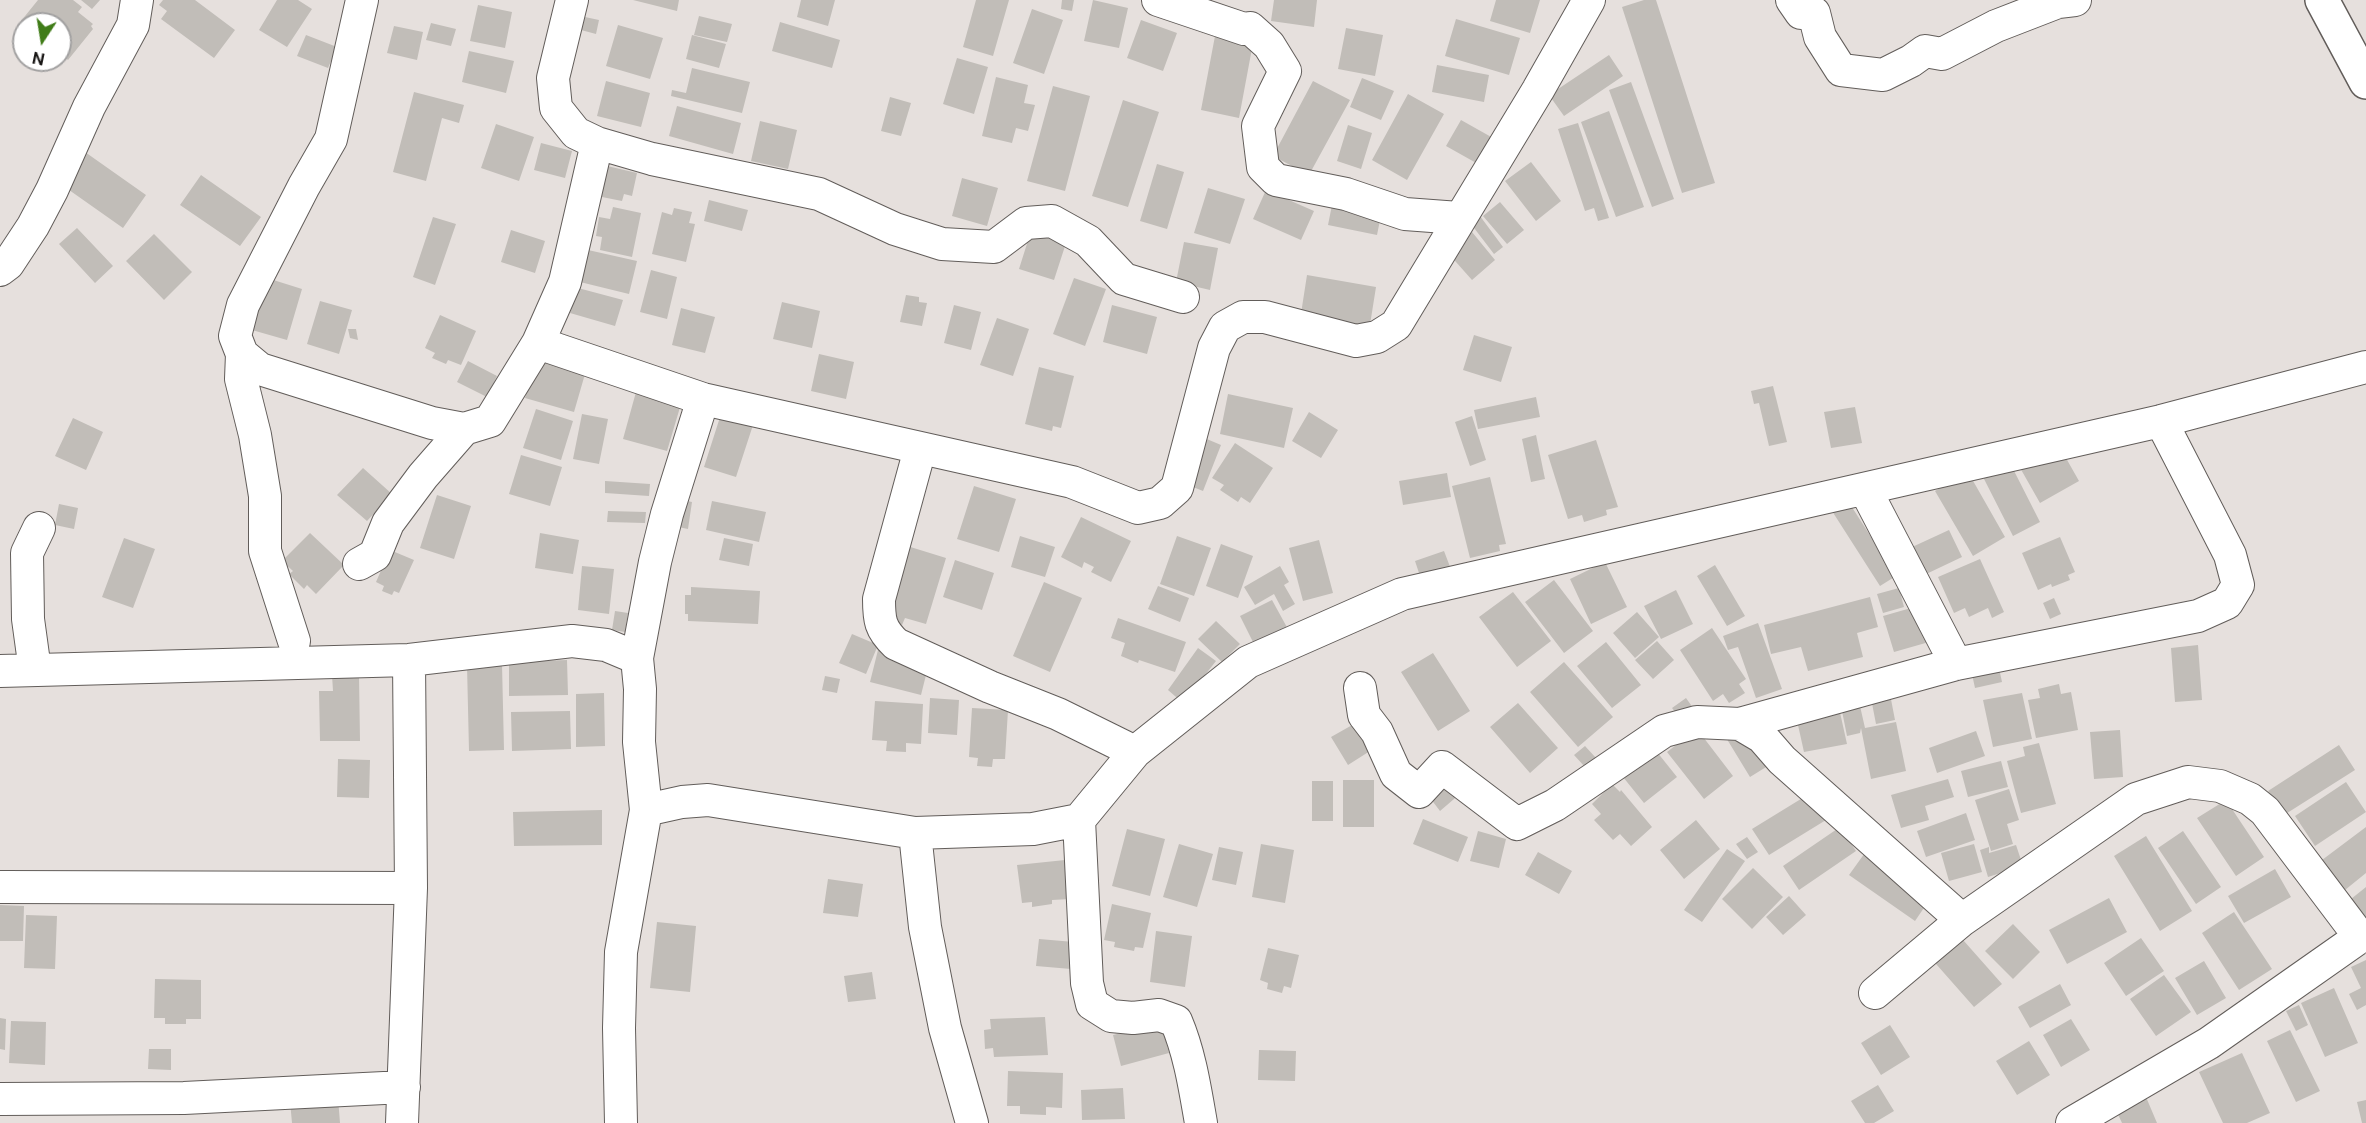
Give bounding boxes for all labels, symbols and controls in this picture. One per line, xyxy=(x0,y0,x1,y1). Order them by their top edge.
north arrow xyxy=(12,12,72,72)
text: N xyxy=(30,48,47,69)

